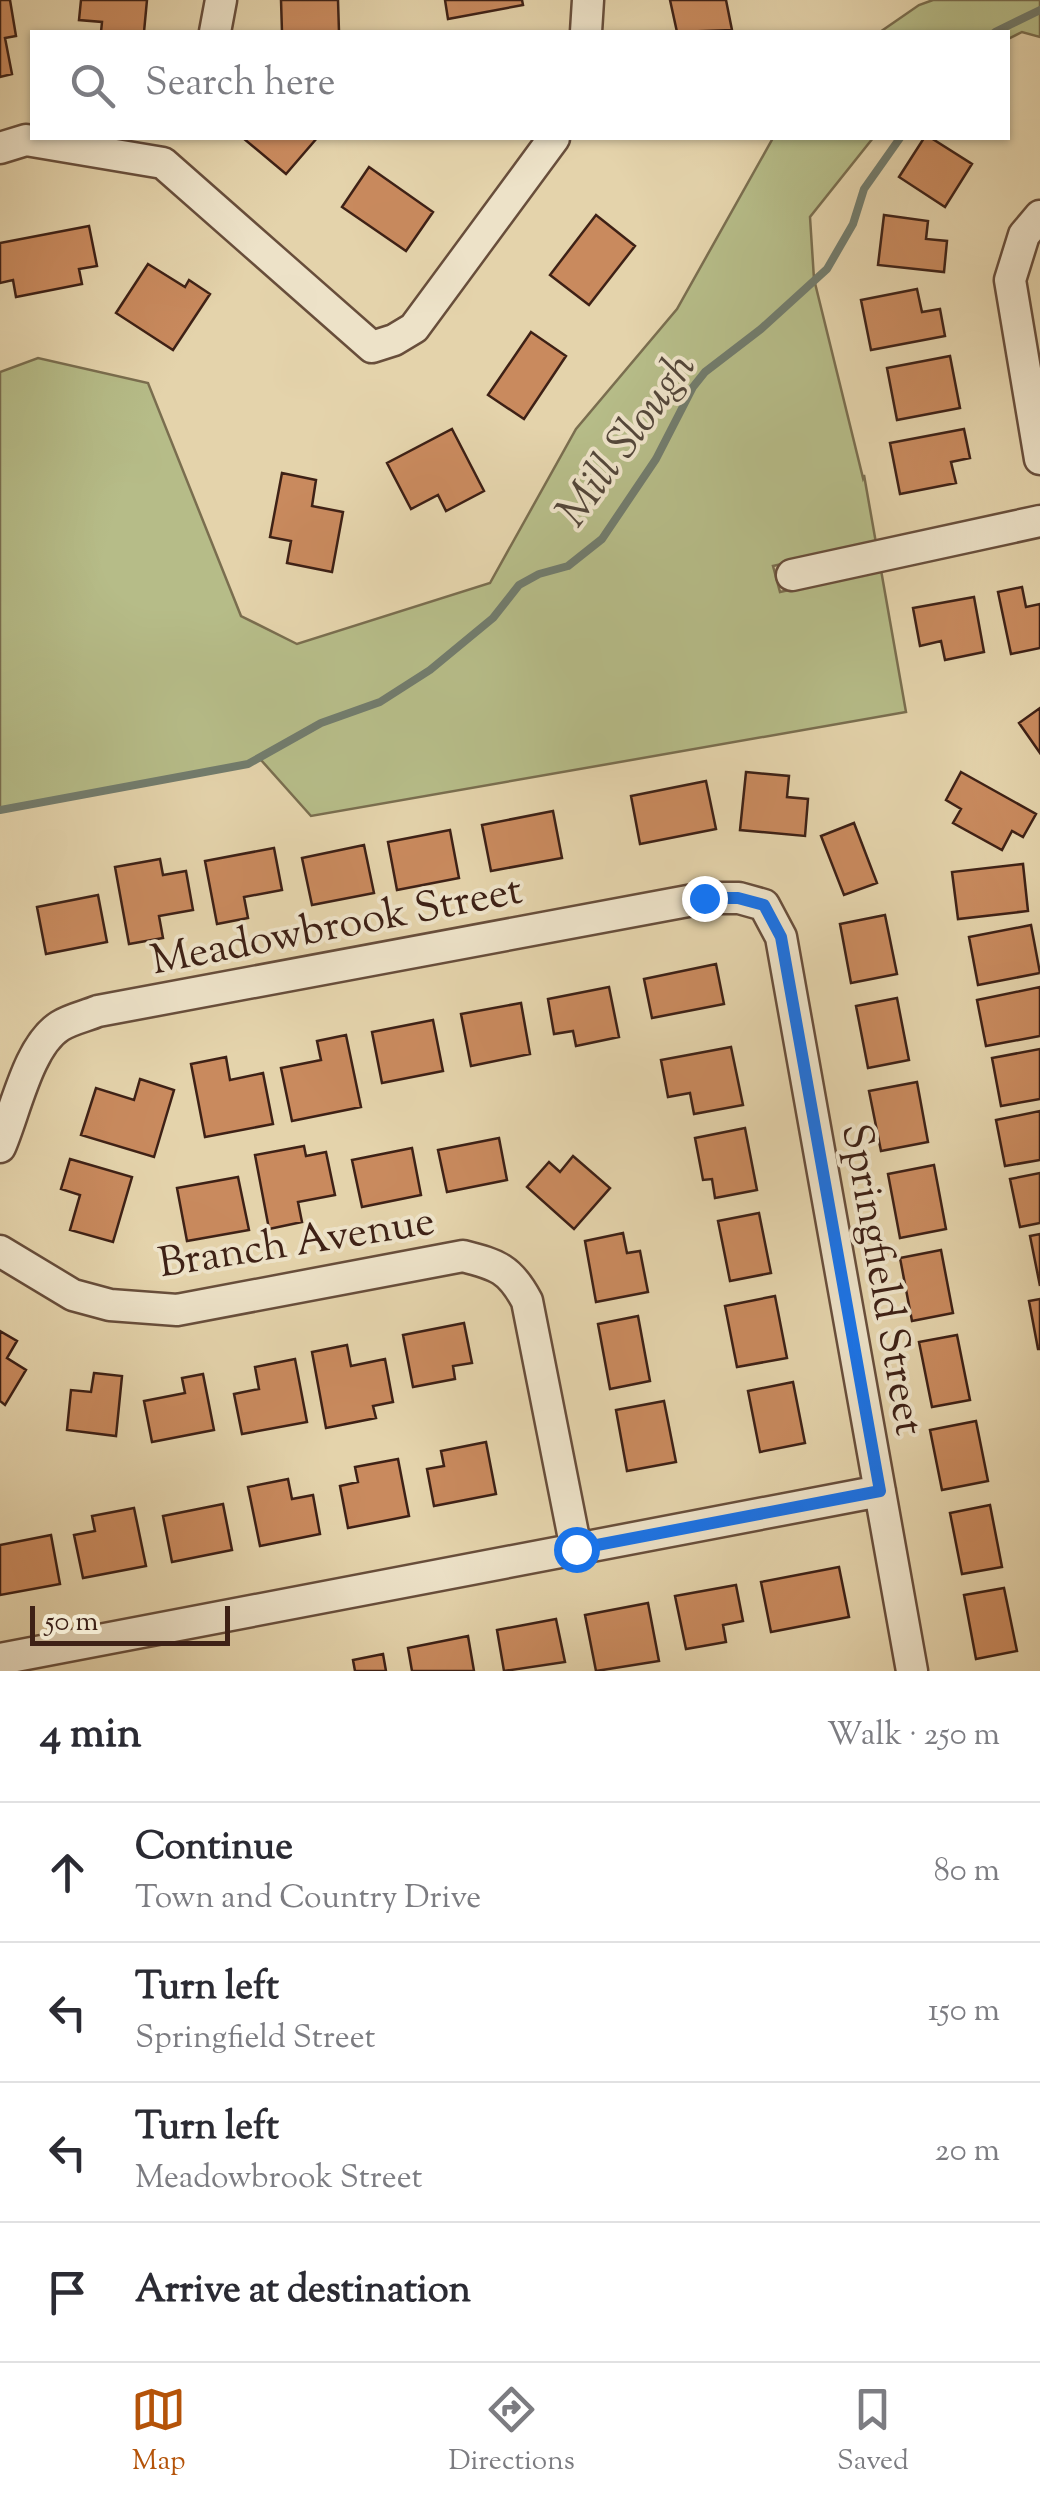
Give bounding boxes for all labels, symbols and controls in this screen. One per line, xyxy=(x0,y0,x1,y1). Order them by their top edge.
search box xyxy=(30,30,1010,140)
icon: search xyxy=(65,58,120,113)
text: Search here xyxy=(145,58,336,112)
water label: Mill Slough xyxy=(543,340,714,542)
street label: Meadowbrook Street xyxy=(146,862,528,993)
route end xyxy=(682,876,728,922)
street label: Springfield Street xyxy=(823,1119,937,1440)
street label: Branch Avenue xyxy=(154,1194,439,1296)
route start xyxy=(554,1527,600,1573)
scale bar xyxy=(30,1601,230,1646)
text: 50 m xyxy=(45,1603,99,1643)
text: 4 min xyxy=(40,1706,142,1766)
text: Walk · 250 m xyxy=(827,1713,1000,1759)
text: Continue xyxy=(135,1822,293,1876)
icon: ahead xyxy=(40,1845,95,1900)
text: 80 m xyxy=(934,1849,1000,1895)
text: Town and Country Drive xyxy=(135,1876,481,1922)
text: Turn left xyxy=(135,1962,279,2016)
icon: left xyxy=(40,1985,95,2040)
text: 150 m xyxy=(928,1989,1000,2035)
text: Springfield Street xyxy=(135,2016,375,2062)
text: Turn left xyxy=(135,2102,279,2156)
icon: left xyxy=(40,2125,95,2180)
text: 20 m xyxy=(935,2129,1000,2175)
text: Meadowbrook Street xyxy=(135,2156,422,2202)
icon: arrive xyxy=(40,2265,95,2320)
text: Arrive at destination xyxy=(135,2265,471,2319)
tab: Map xyxy=(131,2382,186,2482)
tab: Directions xyxy=(448,2382,575,2482)
tab: Saved xyxy=(837,2382,909,2482)

